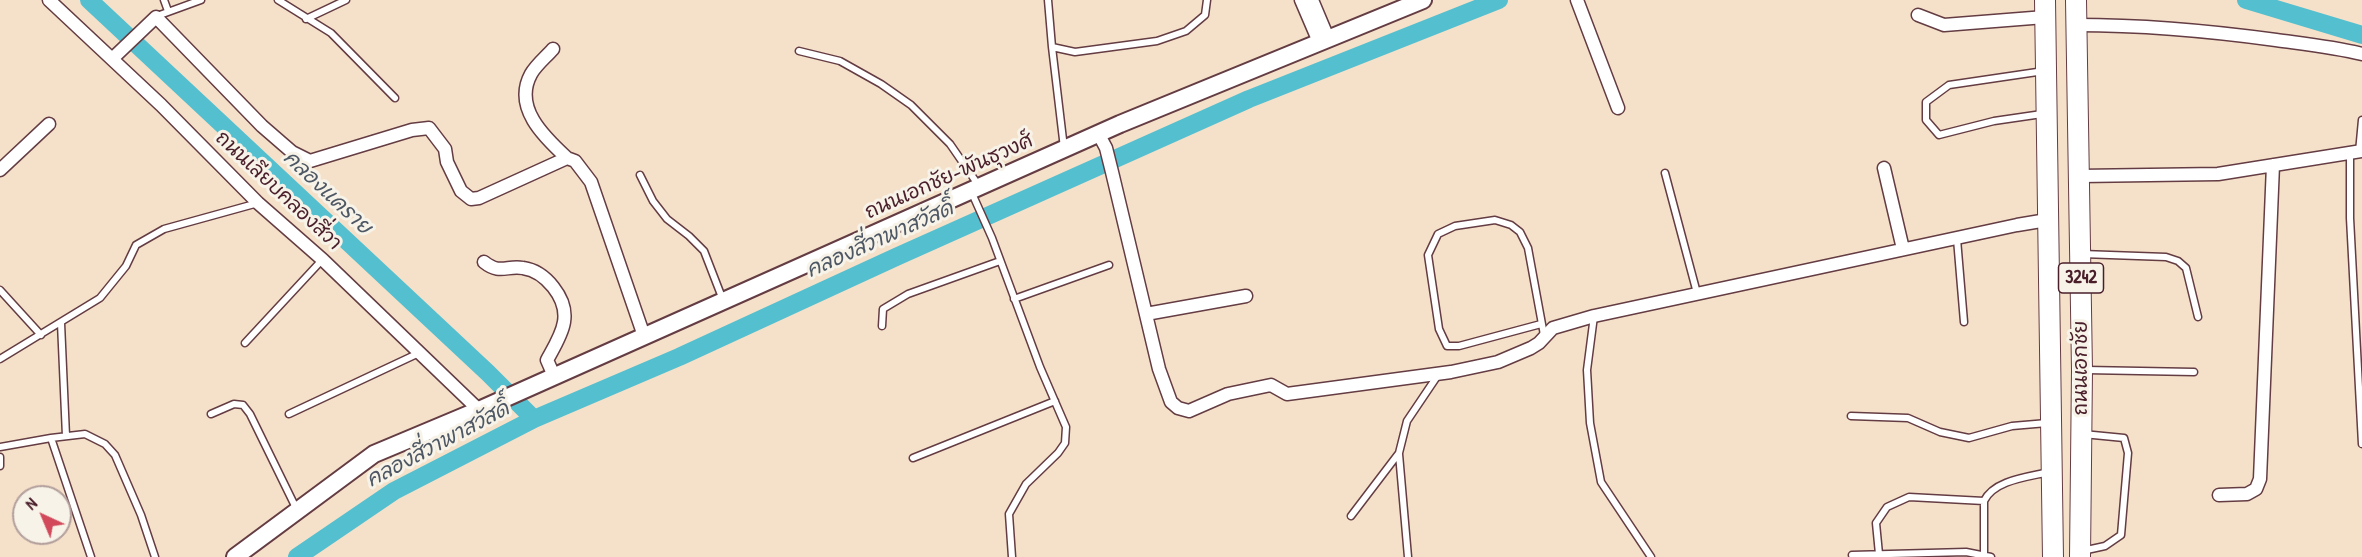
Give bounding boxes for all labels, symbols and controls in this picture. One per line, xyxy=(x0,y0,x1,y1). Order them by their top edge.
street label: ถนนเลียบคลองสี่วา xyxy=(210,126,346,256)
street label: ถนนเอกชัย-พันธุวงศ์ xyxy=(862,129,1036,225)
water label: คลองเเคราย xyxy=(278,146,376,240)
water label: คลองสี่วาพาสวัสดิ์ xyxy=(803,196,957,284)
road number: 3242 xyxy=(2058,263,2104,293)
street label: ถนนเอกชัย xyxy=(2070,320,2094,416)
water label: คลองสี่วาพาสวัสดิ์ xyxy=(362,397,514,493)
north arrow xyxy=(12,485,72,545)
text: N xyxy=(20,493,42,514)

